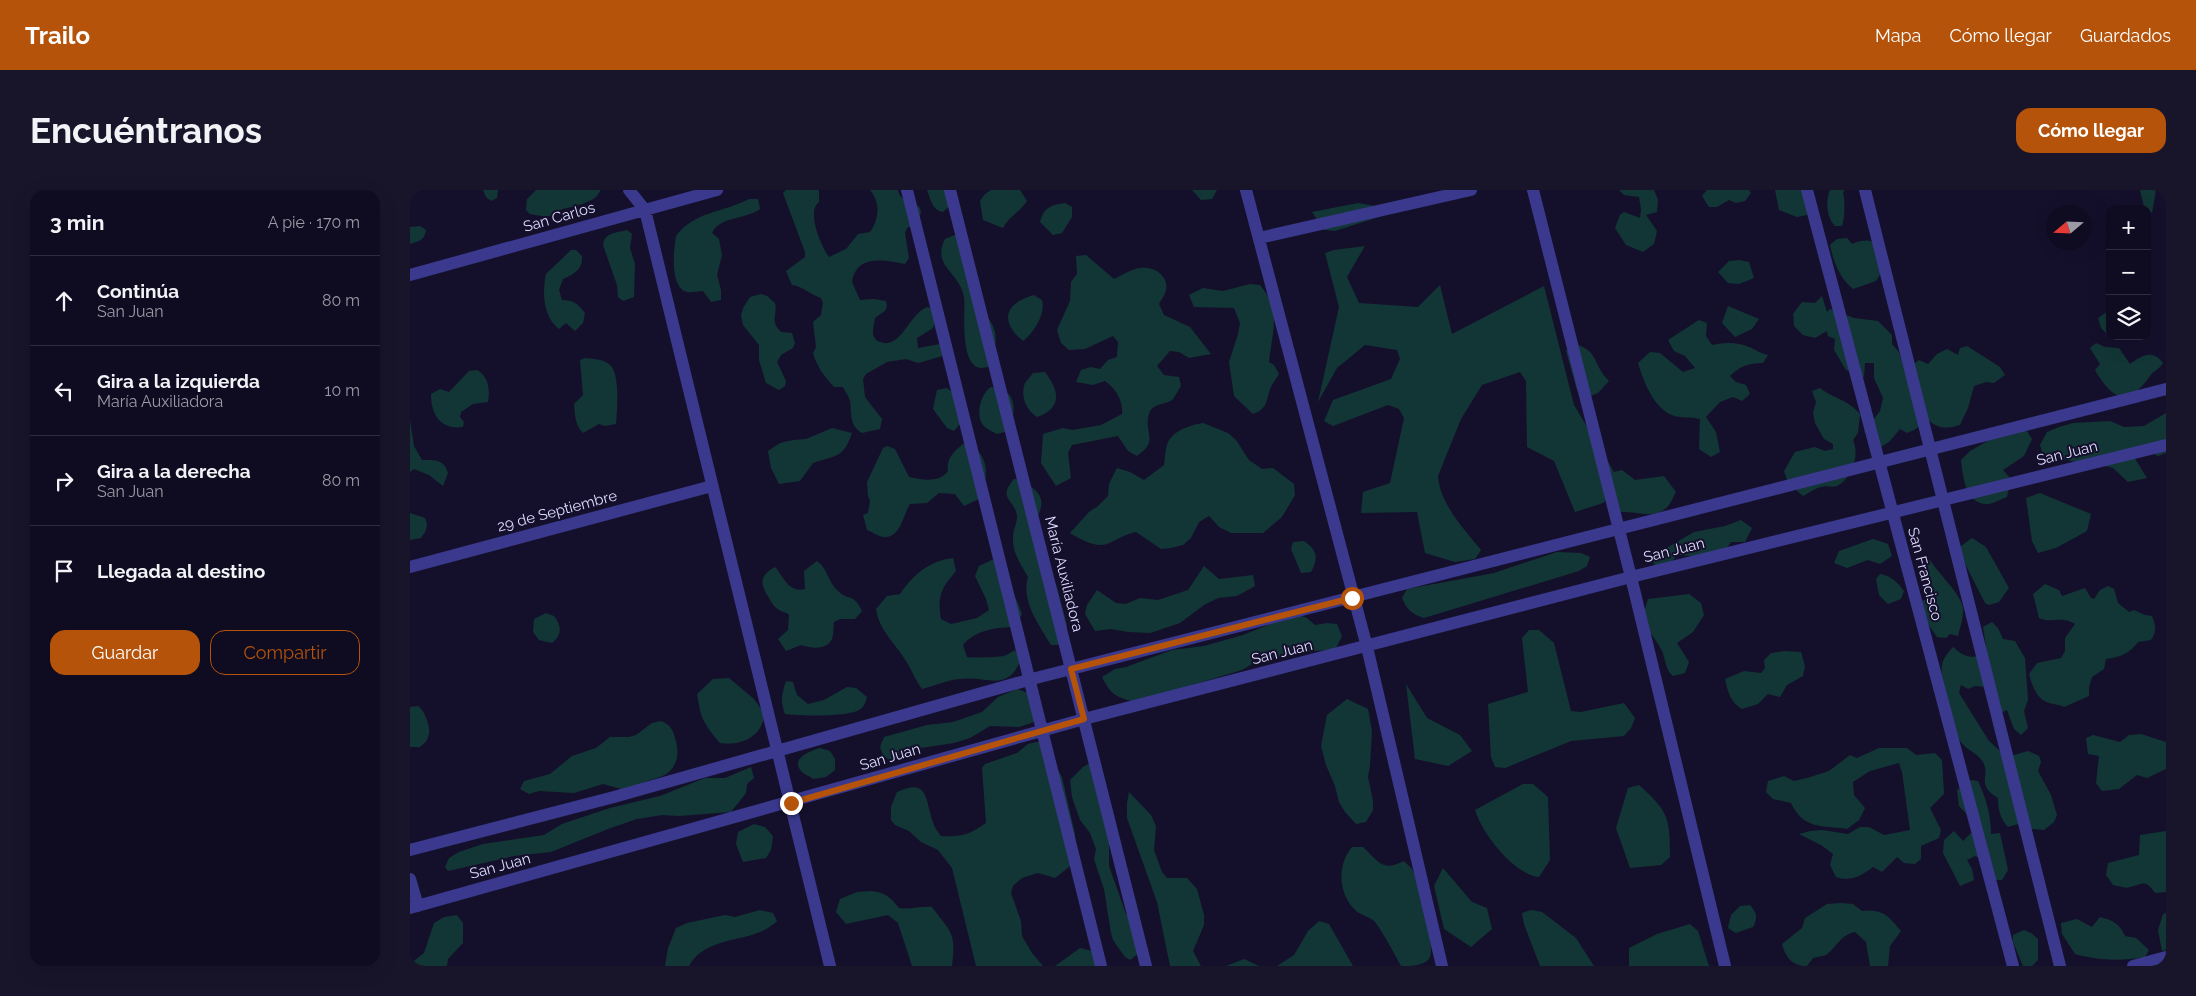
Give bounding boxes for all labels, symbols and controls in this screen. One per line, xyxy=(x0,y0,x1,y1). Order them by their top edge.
text: Trailo xyxy=(25,21,90,50)
text: Mapa xyxy=(1875,25,1921,46)
text: Cómo llegar xyxy=(1949,25,2052,46)
text: Guardados xyxy=(2080,25,2171,46)
button: Cómo llegar xyxy=(2016,108,2166,153)
text: Encuéntranos xyxy=(30,110,262,151)
street label: San Carlos xyxy=(521,198,597,236)
north arrow xyxy=(2046,205,2091,250)
map controls xyxy=(2106,205,2151,340)
button: + xyxy=(2106,205,2151,250)
text: 3 min xyxy=(50,210,104,235)
text: A pie · 170 m xyxy=(268,213,360,232)
button: − xyxy=(2106,250,2151,295)
text: Continúa xyxy=(97,280,179,302)
icon: ahead xyxy=(50,287,78,315)
text: 80 m xyxy=(322,291,360,310)
button: layers xyxy=(2106,295,2151,340)
text: San Juan xyxy=(97,302,164,321)
text: Gira a la izquierda xyxy=(97,370,260,392)
icon: left xyxy=(50,377,78,405)
text: 10 m xyxy=(325,381,360,400)
text: María Auxiliadora xyxy=(97,392,223,411)
street label: San Juan xyxy=(2035,437,2099,469)
text: Gira a la derecha xyxy=(97,460,251,482)
icon: right xyxy=(50,467,78,495)
text: 80 m xyxy=(322,471,360,490)
text: San Juan xyxy=(97,482,164,501)
street label: 29 de Septiembre xyxy=(495,486,619,536)
street label: María Auxiliadora xyxy=(1041,514,1087,634)
street label: San Francisco xyxy=(1904,525,1946,623)
street label: San Juan xyxy=(1642,534,1706,566)
icon: arrive xyxy=(50,557,78,585)
text: Llegada al destino xyxy=(97,560,265,582)
route start xyxy=(1341,587,1364,610)
button: Guardar xyxy=(50,630,200,675)
button: Compartir xyxy=(210,630,360,675)
street label: San Juan xyxy=(1250,636,1314,668)
street label: San Juan xyxy=(858,740,922,774)
route end xyxy=(780,792,803,815)
street label: San Juan xyxy=(468,849,532,883)

